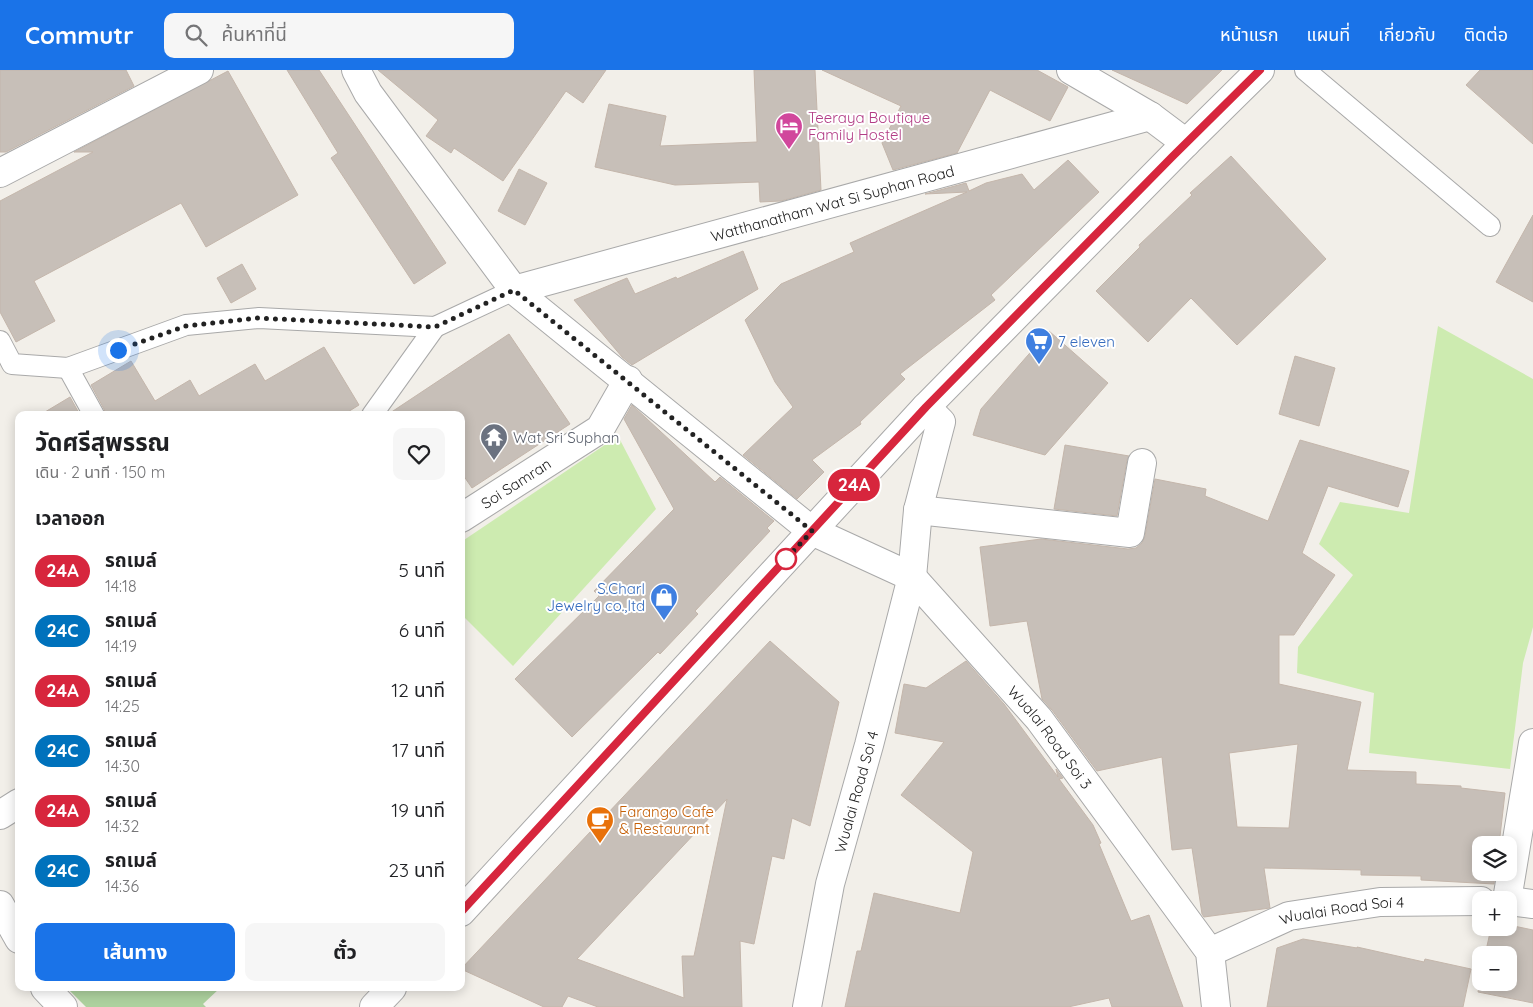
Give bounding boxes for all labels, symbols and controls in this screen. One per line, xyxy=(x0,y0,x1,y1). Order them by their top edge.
search box xyxy=(164,13,514,58)
text: Commutr xyxy=(25,20,134,50)
icon: search xyxy=(182,21,210,49)
text: ค้นหาที่นี่ xyxy=(222,22,287,46)
text: หน้าแรก xyxy=(1220,23,1278,46)
text: แผนที่ xyxy=(1306,23,1350,46)
text: เกี่ยวกับ xyxy=(1378,23,1436,46)
text: ติดต่อ xyxy=(1464,23,1508,46)
place label: Teeraya Boutique Family Hostel xyxy=(808,108,930,144)
hotel icon: Teeraya Boutique Family Hostel xyxy=(774,111,804,150)
street label: Watthanatham Wat Si Suphan Road xyxy=(708,161,956,245)
supermarket icon: 7 eleven xyxy=(1024,326,1054,365)
place label: 7 eleven xyxy=(1058,332,1115,351)
your location xyxy=(106,338,131,363)
temple icon: Wat Sri Suphan xyxy=(479,422,509,461)
text: วัดศรีสุพรรณ xyxy=(35,427,170,457)
button: heart xyxy=(393,428,445,480)
place label: Wat Sri Suphan xyxy=(513,428,619,447)
street label: Soi Samran xyxy=(477,454,554,512)
text: เดิน · 2 นาที · 150 m xyxy=(35,462,165,482)
line badge: 24A xyxy=(825,469,883,501)
text: 24A xyxy=(838,473,870,496)
text: เวลาออก xyxy=(35,506,105,530)
text: รถเมล์ xyxy=(105,548,157,572)
unlabelled marker xyxy=(775,548,797,570)
text: 5 นาที xyxy=(399,558,445,582)
text: 24A xyxy=(46,559,79,582)
text: 14:18 xyxy=(105,576,137,596)
place label: S.Charl Jewelry co.,ltd xyxy=(546,579,645,615)
shop icon: S.Charl Jewelry co.,ltd xyxy=(649,582,679,621)
text: รถเมล์ xyxy=(105,608,157,632)
text: 6 นาที xyxy=(399,618,445,642)
text: 24C xyxy=(46,619,79,642)
text: 14:19 xyxy=(105,636,137,656)
text: รถเมล์ xyxy=(105,668,157,692)
text: 12 นาที xyxy=(391,678,445,702)
text: 24A xyxy=(46,679,79,702)
street label: Wualai Road Soi 3 xyxy=(1004,681,1096,792)
text: 14:25 xyxy=(105,696,140,716)
text: รถเมล์ xyxy=(105,728,157,752)
street label: Wualai Road Soi 4 xyxy=(830,729,882,855)
text: 17 นาที xyxy=(392,738,445,762)
text: 24C xyxy=(46,739,79,762)
text: 14:30 xyxy=(105,756,140,776)
text: รถเมล์ xyxy=(105,788,157,812)
text: 19 นาที xyxy=(391,798,445,822)
text: 24A xyxy=(46,799,79,822)
place label: Farango Cafe & Restaurant xyxy=(619,802,714,838)
cafe icon: Farango Cafe & Restaurant xyxy=(585,805,615,844)
text: 14:32 xyxy=(105,816,139,836)
map controls xyxy=(1472,836,1517,991)
button: layers xyxy=(1472,836,1517,881)
text: รถเมล์ xyxy=(105,848,157,872)
text: 23 นาที xyxy=(388,858,445,882)
text: 24C xyxy=(46,859,79,882)
text: 14:36 xyxy=(105,876,139,896)
button: + xyxy=(1472,891,1517,936)
street label: Wualai Road Soi 4 xyxy=(1276,892,1404,929)
button: เส้นทาง xyxy=(35,923,235,981)
button: ตั๋ว xyxy=(245,923,445,981)
button: − xyxy=(1472,946,1517,991)

